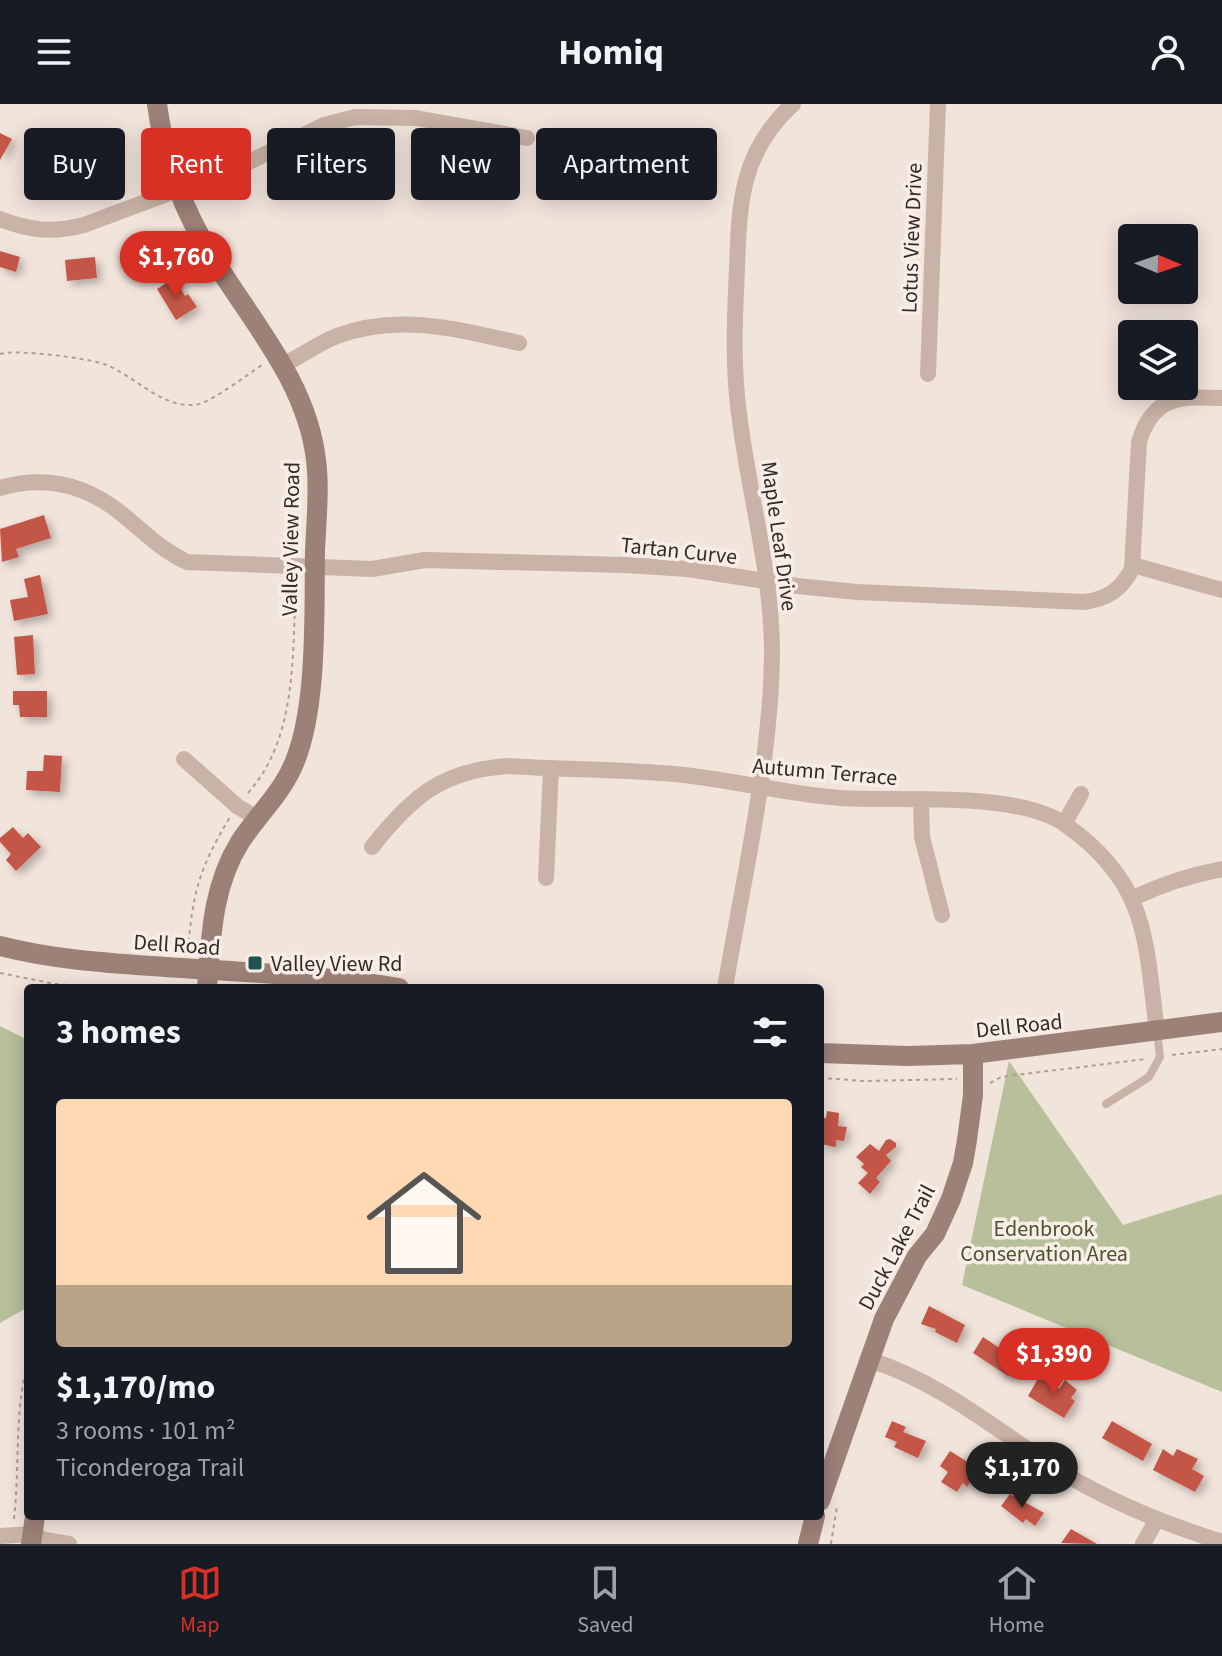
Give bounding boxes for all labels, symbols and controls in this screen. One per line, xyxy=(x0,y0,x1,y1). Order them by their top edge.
text: Homiq xyxy=(558,27,664,78)
icon: menu xyxy=(32,30,76,74)
icon: person xyxy=(1146,30,1190,74)
chip: Buy xyxy=(24,128,125,200)
chip: Rent xyxy=(141,128,251,200)
chip: Filters xyxy=(267,128,395,200)
chip: New xyxy=(411,128,520,200)
chip: Apartment xyxy=(536,128,717,200)
street label: Lotus View Drive xyxy=(893,162,931,314)
north arrow xyxy=(1118,224,1198,304)
map controls xyxy=(1118,224,1198,400)
pin: $1,760 xyxy=(111,231,241,299)
text: $1,760 xyxy=(138,238,214,275)
button: layers xyxy=(1118,320,1198,400)
street label: Maple Leaf Drive xyxy=(753,459,805,613)
street label: Valley View Road xyxy=(274,462,308,616)
street label: Tartan Curve xyxy=(619,529,739,573)
street label: Autumn Terrace xyxy=(751,750,899,794)
street label: Dell Road xyxy=(132,926,222,964)
place label: Valley View Rd xyxy=(271,948,402,980)
marker: Valley View Rd xyxy=(246,954,264,972)
street label: Dell Road xyxy=(974,1006,1064,1046)
text: 3 homes xyxy=(56,1008,181,1057)
icon: filters xyxy=(748,1010,792,1054)
icon: home xyxy=(352,1151,496,1295)
street label: Duck Lake Trail xyxy=(850,1179,943,1316)
park label: Edenbrook Conservation Area xyxy=(960,1213,1128,1270)
pin: $1,390 xyxy=(989,1328,1119,1396)
text: $1,390 xyxy=(1016,1335,1092,1372)
text: $1,170/mo xyxy=(56,1363,216,1412)
text: 3 rooms · 101 m² xyxy=(56,1412,235,1449)
pin: $1,170 xyxy=(957,1442,1087,1510)
text: Ticonderoga Trail xyxy=(56,1449,244,1486)
text: $1,170 xyxy=(984,1449,1060,1486)
tab: Map xyxy=(178,1561,222,1641)
tab: Saved xyxy=(577,1561,633,1641)
tab: Home xyxy=(989,1561,1044,1641)

